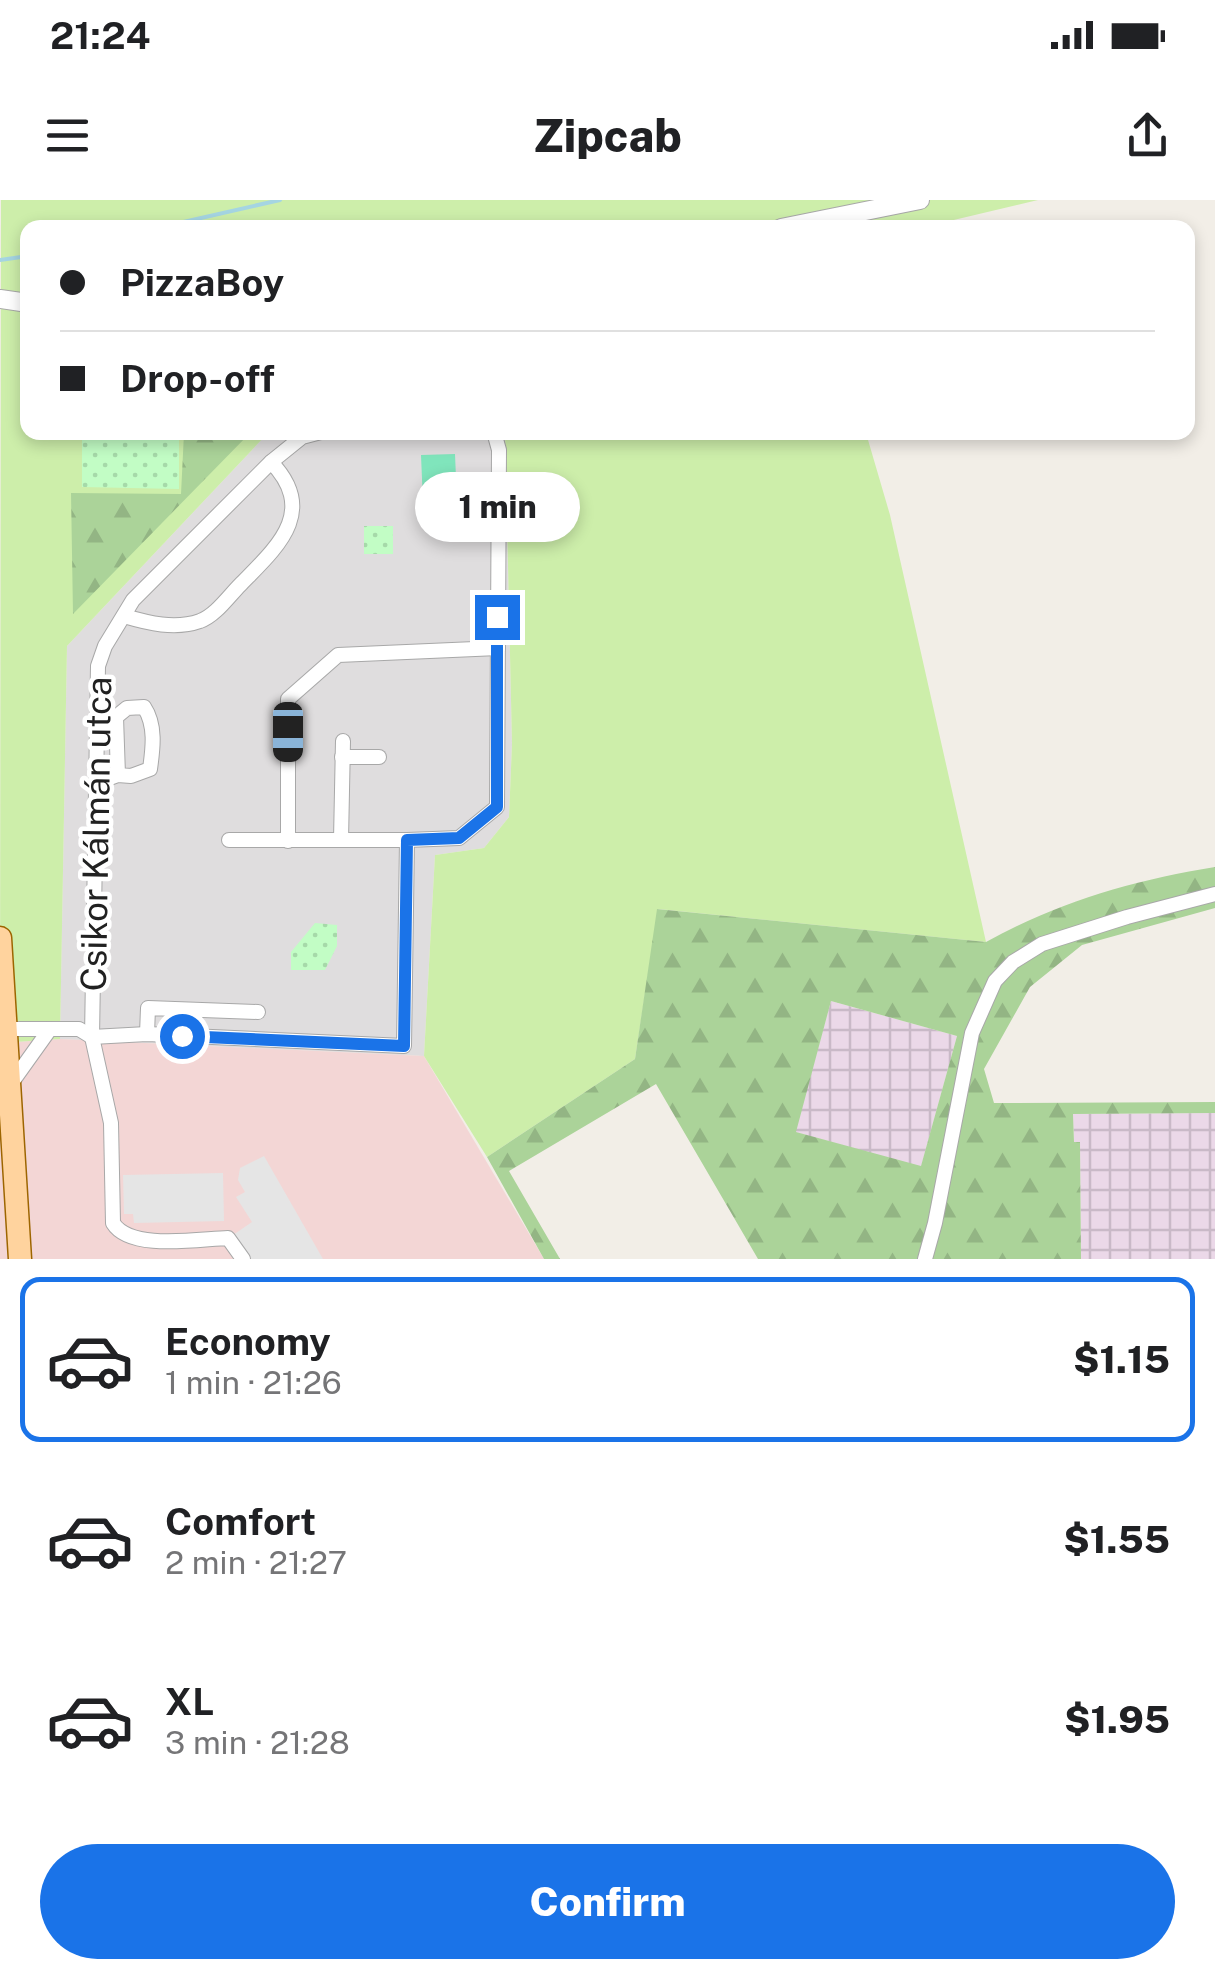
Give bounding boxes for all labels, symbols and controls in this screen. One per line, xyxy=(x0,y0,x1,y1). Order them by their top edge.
text: 21:24 xyxy=(50,13,150,58)
icon: menu xyxy=(40,108,95,163)
icon: share xyxy=(1120,108,1175,163)
text: Zipcab xyxy=(533,109,682,162)
text: PizzaBoy xyxy=(120,260,284,305)
text: Drop-off xyxy=(120,356,275,401)
callout: 1 min xyxy=(414,472,580,542)
text: 1 min xyxy=(458,488,537,525)
route end xyxy=(475,595,520,640)
street label: Csikor Kálmán utca xyxy=(73,676,119,992)
car xyxy=(273,702,303,762)
route start xyxy=(160,1014,205,1059)
icon: car xyxy=(45,1315,135,1405)
text: Economy xyxy=(165,1319,331,1364)
text: $1.15 xyxy=(1073,1337,1170,1382)
text: 1 min · 21:26 xyxy=(165,1364,342,1401)
icon: car xyxy=(45,1495,135,1585)
text: Comfort xyxy=(165,1499,316,1544)
text: $1.55 xyxy=(1064,1517,1170,1562)
text: 2 min · 21:27 xyxy=(165,1544,347,1581)
icon: car xyxy=(45,1675,135,1765)
text: XL xyxy=(165,1679,214,1724)
text: $1.95 xyxy=(1064,1697,1170,1742)
text: 3 min · 21:28 xyxy=(165,1724,350,1761)
button: Confirm xyxy=(40,1844,1175,1959)

